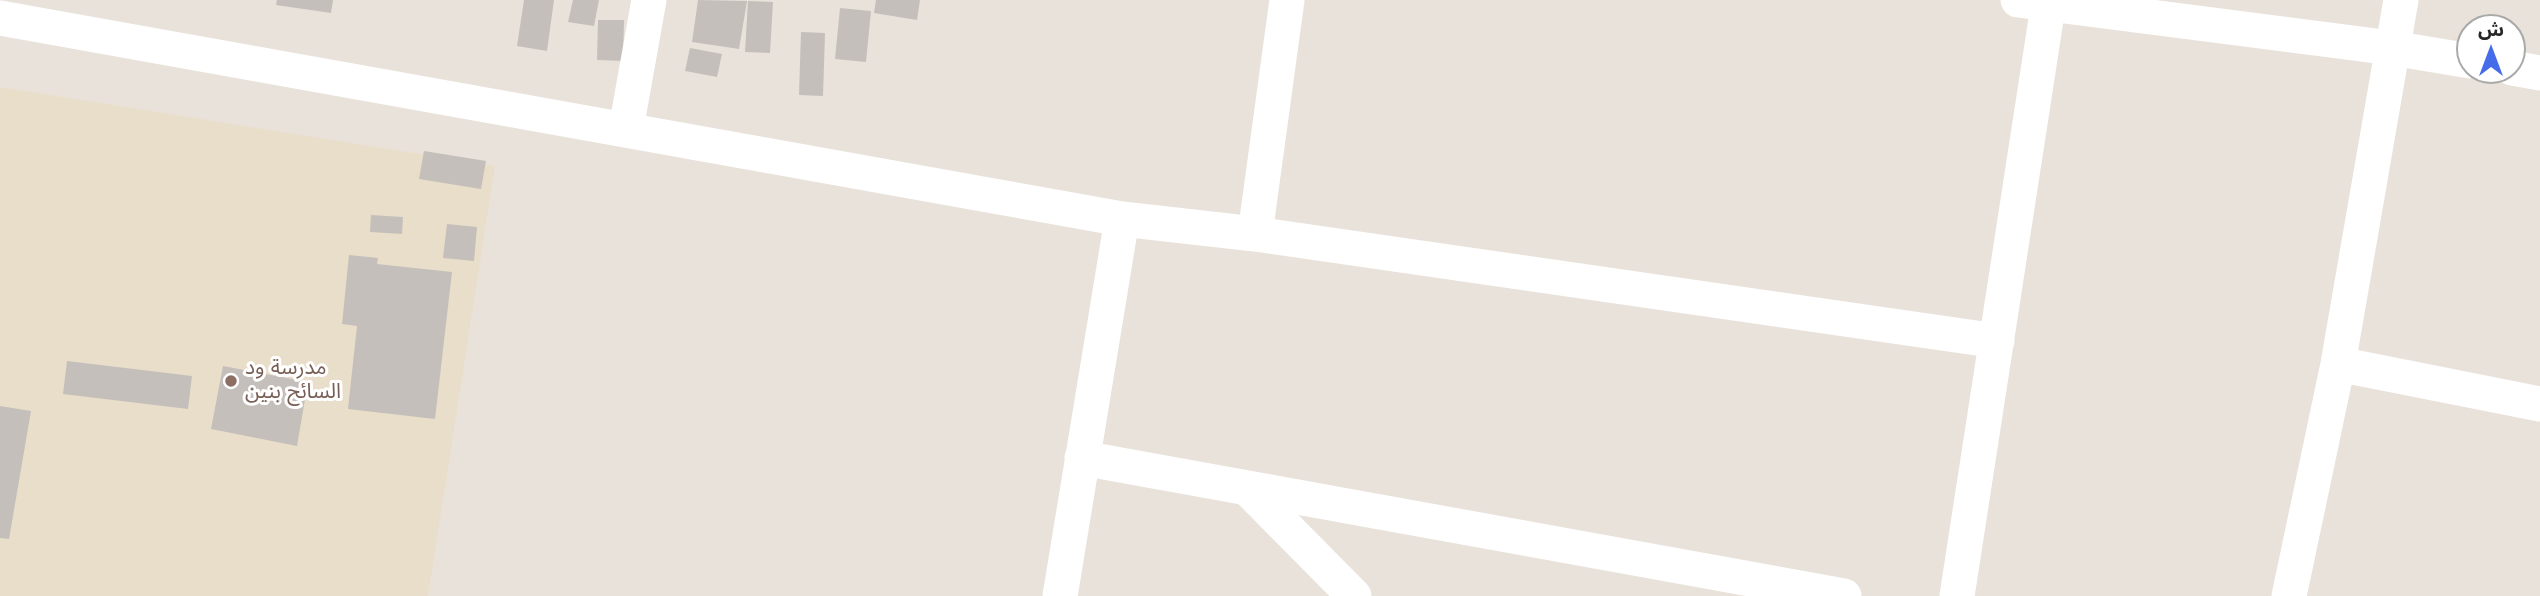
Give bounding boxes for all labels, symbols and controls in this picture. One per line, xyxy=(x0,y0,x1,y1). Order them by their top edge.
north arrow xyxy=(2456,14,2526,84)
text: ش xyxy=(2478,16,2504,43)
place label: مدرسة ود السائح بنين xyxy=(245,356,341,406)
marker: مدرسة ود السائح بنين xyxy=(223,373,239,389)

